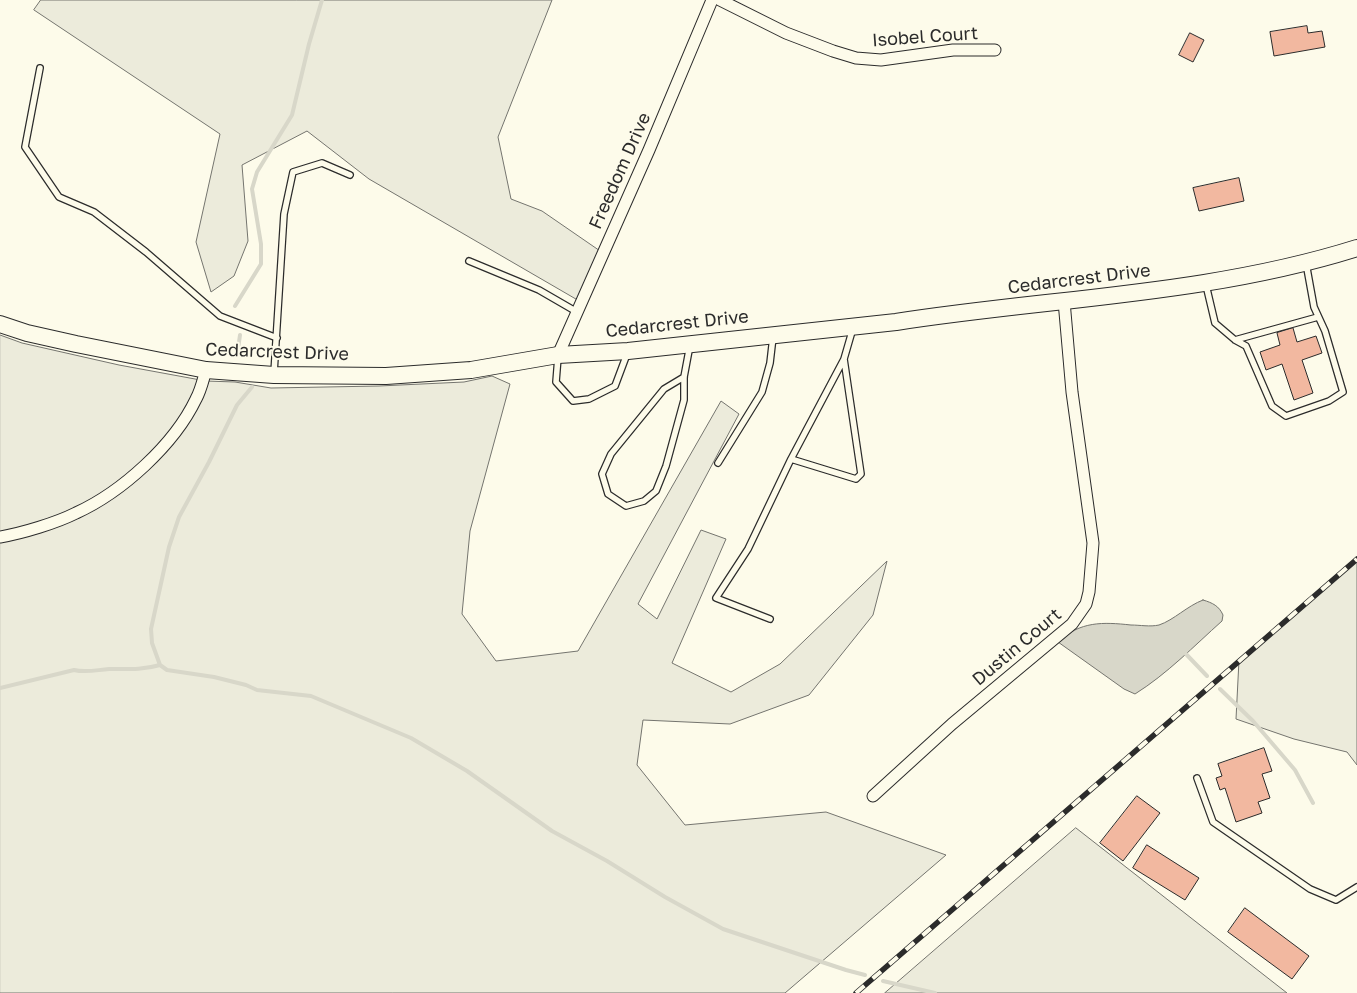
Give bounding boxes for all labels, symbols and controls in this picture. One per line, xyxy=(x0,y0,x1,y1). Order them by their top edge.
street label: Isobel Court xyxy=(871,23,979,51)
street label: Freedom Drive xyxy=(585,109,655,233)
street label: Cedarcrest Drive xyxy=(1006,260,1152,298)
street label: Cedarcrest Drive xyxy=(604,306,750,342)
street label: Cedarcrest Drive xyxy=(205,339,349,365)
street label: Dustin Court xyxy=(968,604,1066,690)

